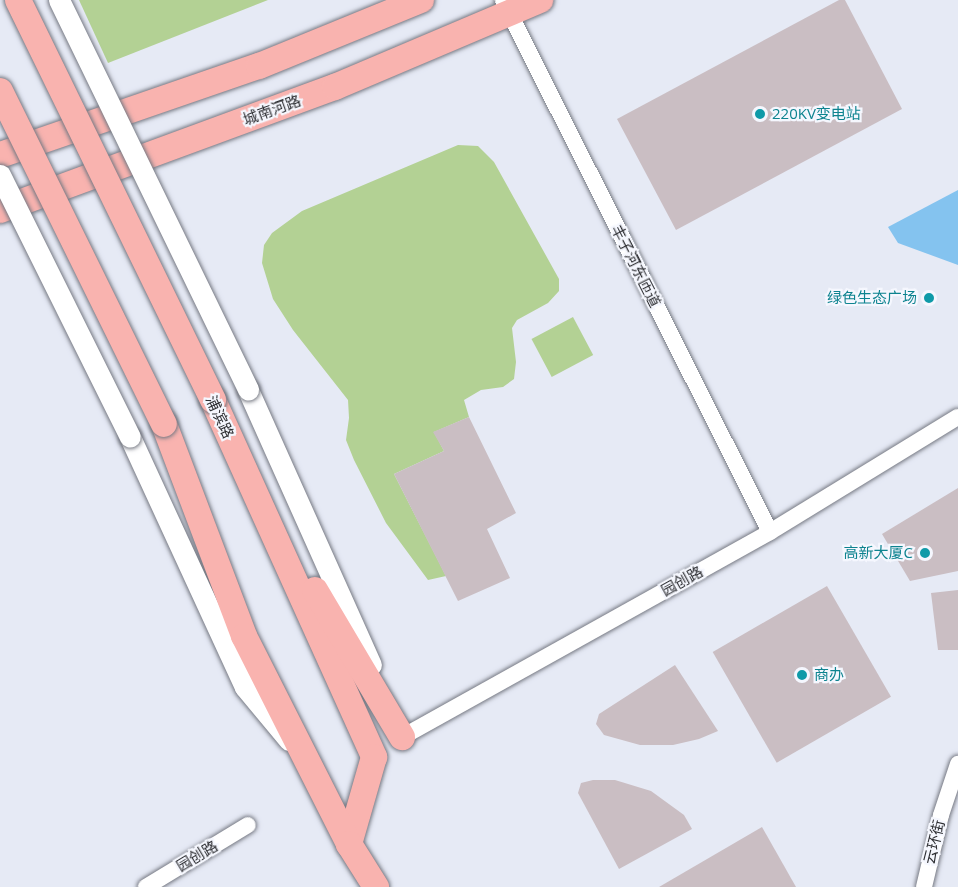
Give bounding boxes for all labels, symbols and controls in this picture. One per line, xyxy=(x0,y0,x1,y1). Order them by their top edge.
street label: 城南河路 xyxy=(241,91,303,129)
place label: 220KV变电站 xyxy=(772,105,861,123)
marker: 220KV变电站 xyxy=(753,107,767,121)
street label: 丰子河东匝道 xyxy=(608,222,664,310)
place label: 绿色生态广场 xyxy=(827,289,917,307)
marker: 绿色生态广场 xyxy=(922,291,936,305)
street label: 浦滨路 xyxy=(202,393,238,441)
place label: 高新大厦C xyxy=(844,544,913,562)
marker: 高新大厦C xyxy=(918,546,932,560)
street label: 园创路 xyxy=(658,562,706,600)
place label: 商办 xyxy=(814,666,844,684)
marker: 商办 xyxy=(795,668,809,682)
street label: 云环街 xyxy=(920,818,948,866)
street label: 园创路 xyxy=(173,837,221,875)

